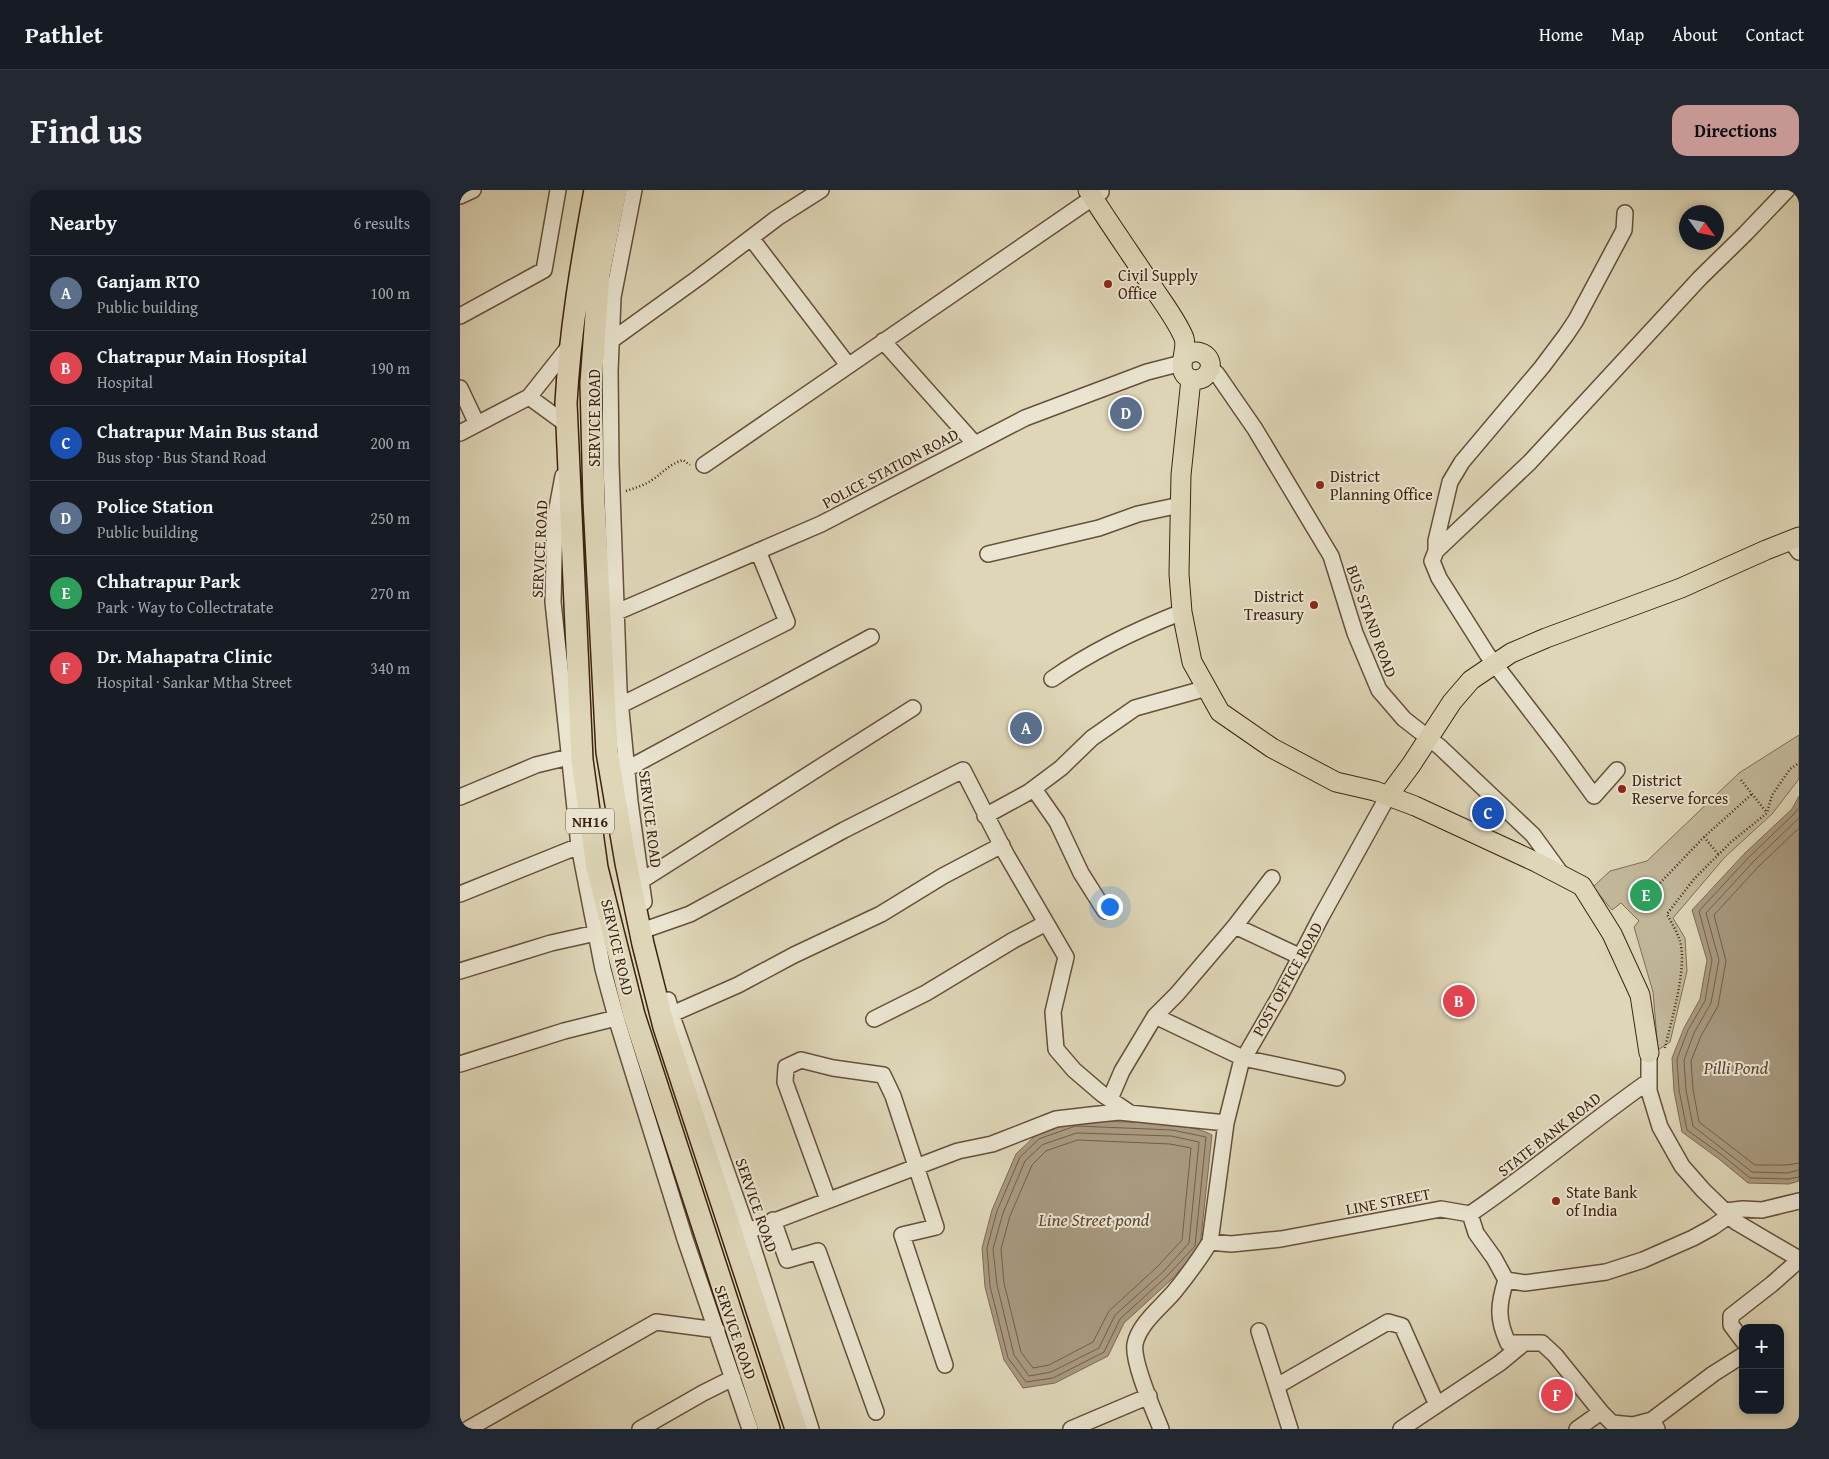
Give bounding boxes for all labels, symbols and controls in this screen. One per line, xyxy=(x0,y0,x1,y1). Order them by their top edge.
text: Pathlet xyxy=(25,17,103,52)
text: Home xyxy=(1539,21,1583,48)
text: Map xyxy=(1611,21,1644,48)
text: About xyxy=(1672,21,1718,48)
text: Contact xyxy=(1746,21,1804,48)
text: Find us xyxy=(30,105,143,156)
button: Directions xyxy=(1672,105,1799,156)
north arrow xyxy=(1679,205,1724,250)
text: Nearby xyxy=(50,207,117,238)
text: 6 results xyxy=(353,211,410,235)
place label: Civil Supply Office xyxy=(1118,263,1198,305)
text: Ganjam RTO xyxy=(97,267,200,295)
marker: Civil Supply Office xyxy=(1102,278,1114,290)
text: A xyxy=(61,281,71,305)
text: 100 m xyxy=(370,281,410,305)
text: Public building xyxy=(97,295,198,319)
text: Chatrapur Main Hospital xyxy=(97,342,307,370)
text: B xyxy=(61,356,71,380)
text: 190 m xyxy=(370,356,410,380)
street label: SERVICE ROAD xyxy=(582,369,606,467)
text: Hospital xyxy=(97,370,153,394)
pin: D xyxy=(1110,394,1142,432)
text: Chatrapur Main Bus stand xyxy=(97,417,318,445)
street label: POLICE STATION ROAD xyxy=(817,422,963,514)
text: C xyxy=(61,431,71,455)
text: 200 m xyxy=(370,431,410,455)
text: Bus stop · Bus Stand Road xyxy=(97,445,266,469)
place label: District Planning Office xyxy=(1330,464,1433,506)
marker: District Planning Office xyxy=(1314,479,1326,491)
text: Police Station xyxy=(97,492,214,520)
street label: SERVICE ROAD xyxy=(524,499,554,599)
text: D xyxy=(61,506,71,530)
text: 250 m xyxy=(370,506,410,530)
text: Public building xyxy=(97,520,198,544)
street label: BUS STAND ROAD xyxy=(1341,561,1404,681)
text: Chhatrapur Park xyxy=(97,567,240,595)
text: E xyxy=(62,581,70,605)
text: 270 m xyxy=(370,581,410,605)
place label: District Treasury xyxy=(1244,584,1304,626)
text: Park · Way to Collectratate xyxy=(97,595,273,619)
marker: District Treasury xyxy=(1308,599,1320,611)
text: Dr. Mahapatra Clinic xyxy=(97,642,272,670)
text: F xyxy=(62,656,70,680)
text: 340 m xyxy=(370,656,410,680)
text: Hospital · Sankar Mtha Street xyxy=(97,670,292,694)
pin: A xyxy=(1010,709,1042,747)
place label: District Reserve forces xyxy=(1632,768,1728,810)
street label: SERVICE ROAD xyxy=(633,769,669,869)
marker: District Reserve forces xyxy=(1616,783,1628,795)
pin: C xyxy=(1472,794,1504,832)
road number: NH16 xyxy=(566,808,614,834)
pin: E xyxy=(1630,876,1662,914)
your location xyxy=(1097,894,1123,920)
street label: SERVICE ROAD xyxy=(595,897,641,998)
street label: POST OFFICE ROAD xyxy=(1246,917,1328,1040)
pin: B xyxy=(1443,982,1475,1020)
water label: Pilli Pond xyxy=(1703,1054,1769,1081)
street label: STATE BANK ROAD xyxy=(1492,1086,1606,1182)
street label: SERVICE ROAD xyxy=(730,1155,784,1256)
place label: State Bank of India xyxy=(1566,1180,1638,1222)
street label: LINE STREET xyxy=(1344,1181,1432,1221)
marker: State Bank of India xyxy=(1550,1195,1562,1207)
water label: Line Street pond xyxy=(1038,1206,1150,1233)
street label: SERVICE ROAD xyxy=(709,1282,763,1383)
map controls xyxy=(1739,1324,1784,1414)
button: + xyxy=(1739,1324,1784,1369)
button: − xyxy=(1739,1369,1784,1414)
pin: F xyxy=(1541,1376,1573,1414)

